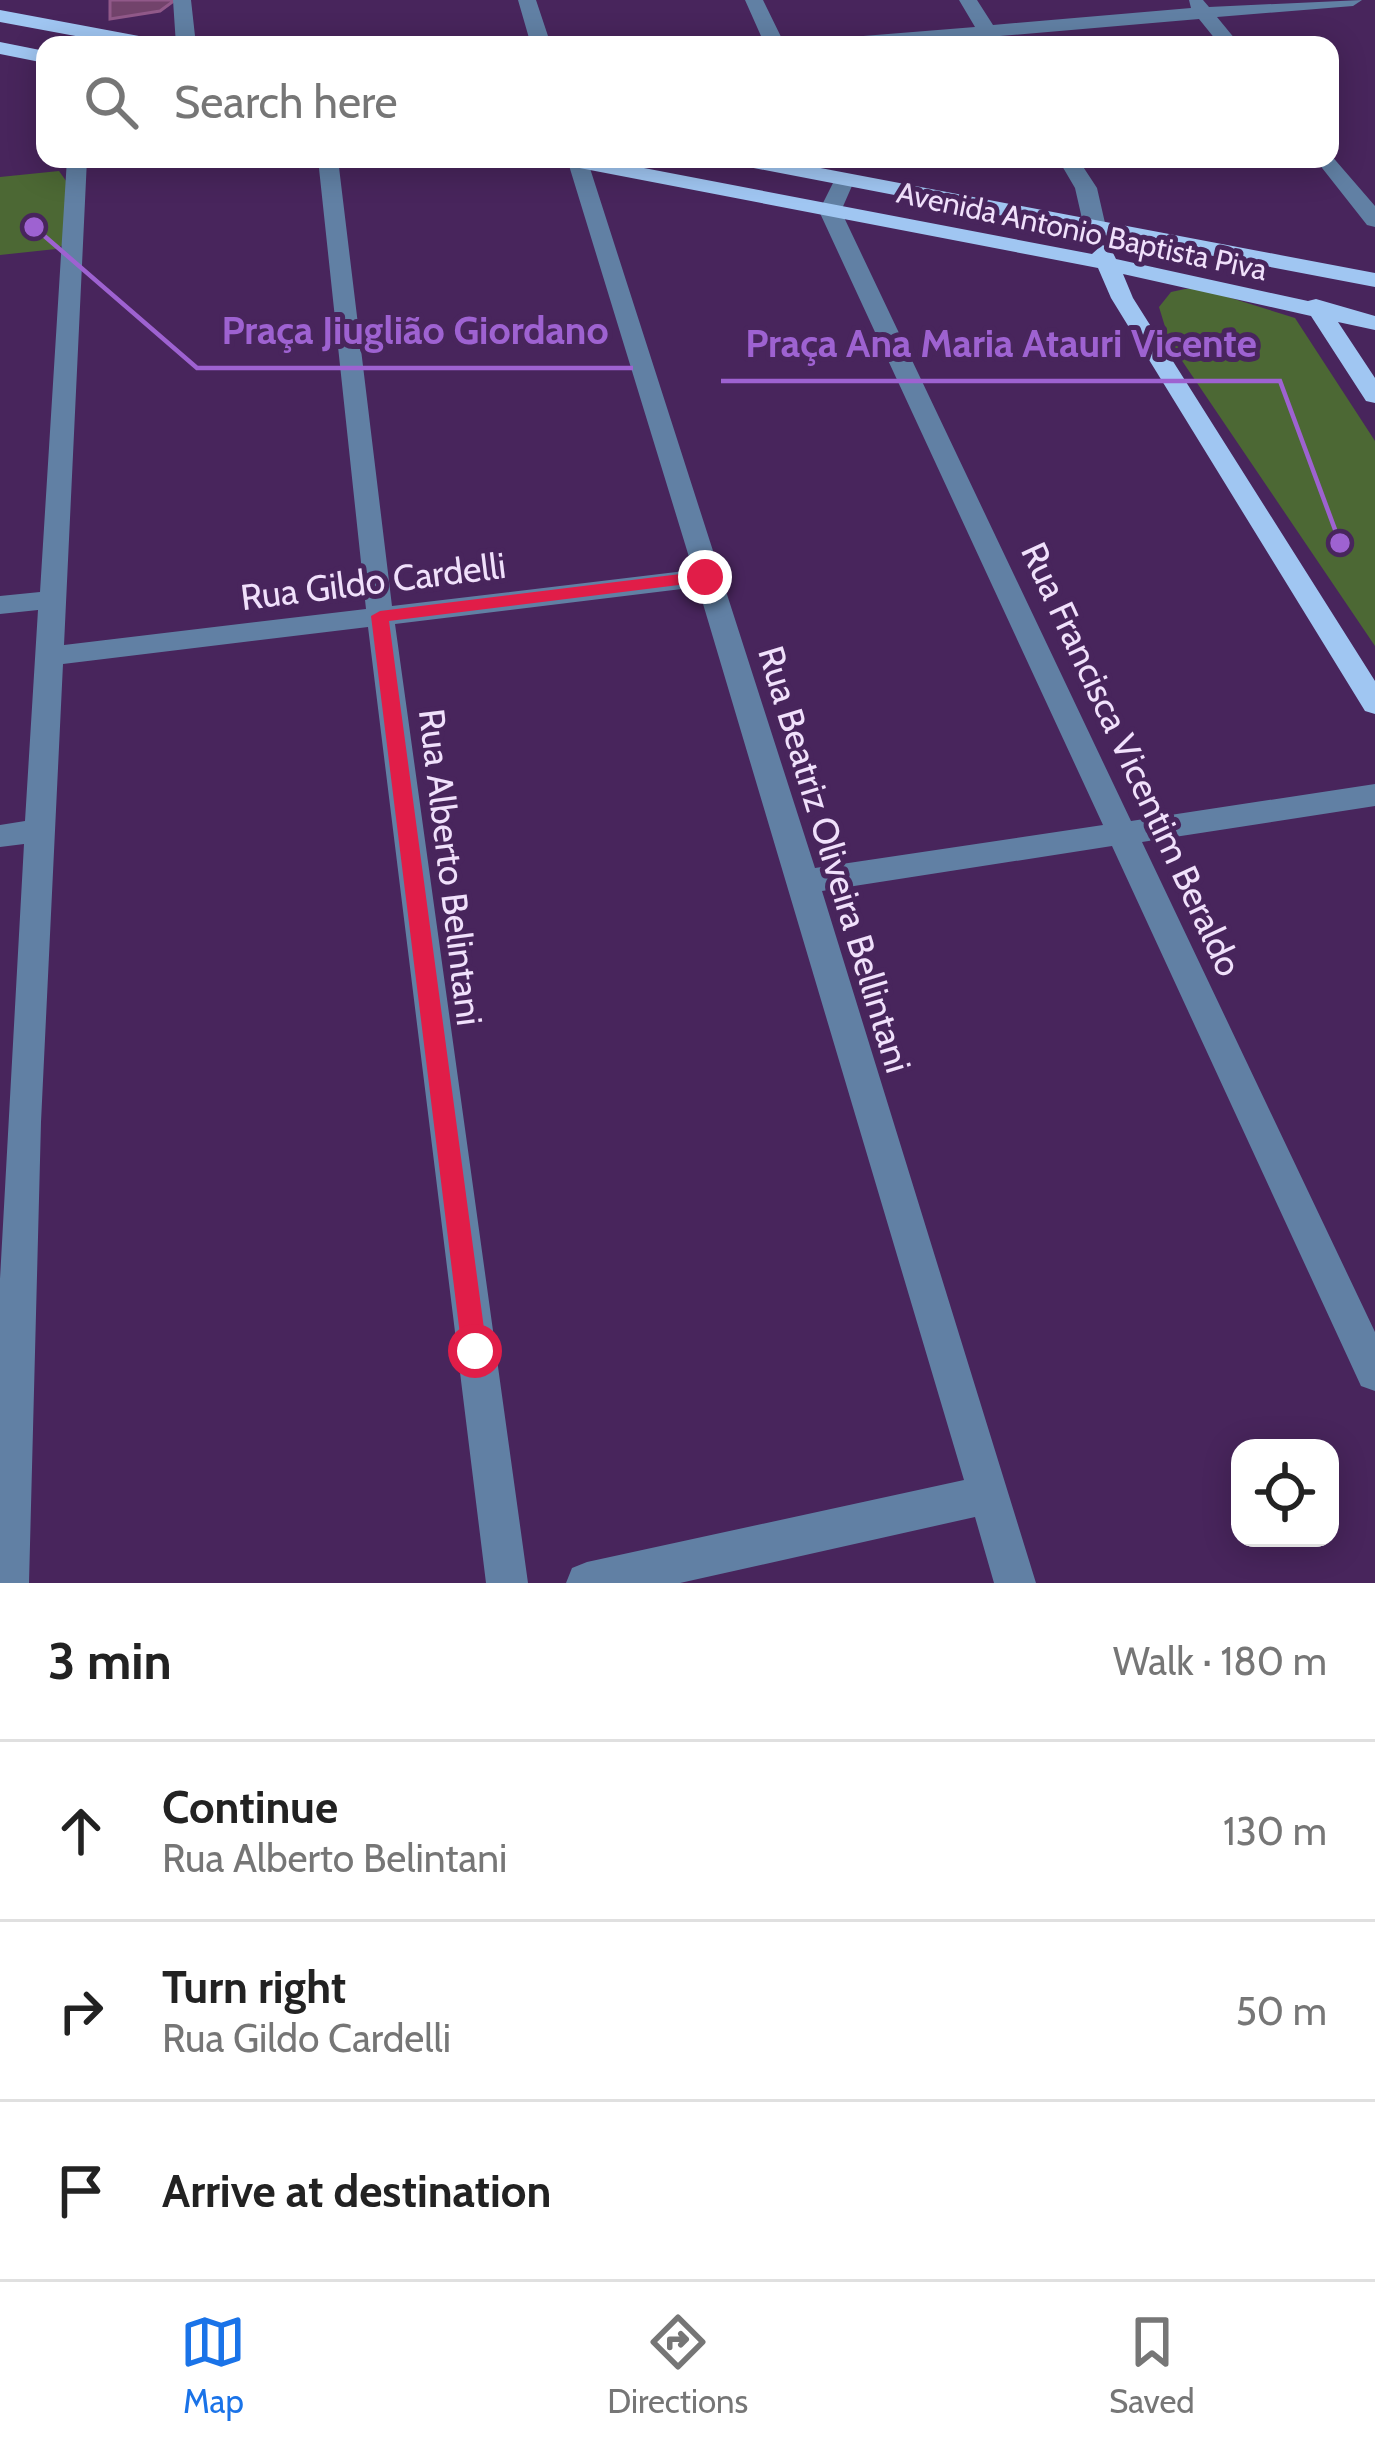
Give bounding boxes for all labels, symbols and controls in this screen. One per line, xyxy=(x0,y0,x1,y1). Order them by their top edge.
search box xyxy=(36,36,1339,168)
icon: search xyxy=(78,69,144,135)
text: Search here xyxy=(174,75,398,129)
street label: Avenida Antonio Baptista Piva xyxy=(894,174,1271,288)
callout: Praça Jiuglião Giordano xyxy=(197,293,633,368)
text: Praça Jiuglião Giordano xyxy=(221,306,609,354)
callout: Praça Ana Maria Atauri Vicente xyxy=(721,306,1280,381)
text: Praça Ana Maria Atauri Vicente xyxy=(745,319,1257,367)
street label: Rua Francisca Vicentim Beraldo xyxy=(1012,535,1252,983)
street label: Rua Gildo Cardelli xyxy=(238,543,508,619)
route end xyxy=(678,550,732,604)
street label: Rua Beatriz Oliveira Bellintani xyxy=(749,640,921,1078)
street label: Rua Alberto Belintani xyxy=(410,706,492,1028)
route start xyxy=(448,1324,502,1378)
map controls xyxy=(1231,1439,1339,1547)
button: locate xyxy=(1231,1439,1339,1547)
text: 3 min xyxy=(48,1630,172,1692)
text: Walk · 180 m xyxy=(1113,1637,1327,1685)
text: Continue xyxy=(162,1780,338,1834)
icon: ahead xyxy=(48,1798,114,1864)
text: 130 m xyxy=(1223,1807,1327,1855)
text: Rua Alberto Belintani xyxy=(162,1834,507,1882)
text: Turn right xyxy=(162,1960,346,2014)
icon: right xyxy=(48,1978,114,2044)
text: 50 m xyxy=(1236,1987,1327,2035)
text: Rua Gildo Cardelli xyxy=(162,2014,451,2062)
icon: arrive xyxy=(48,2158,114,2224)
text: Arrive at destination xyxy=(162,2164,551,2218)
tab: Map xyxy=(180,2309,246,2421)
tab: Directions xyxy=(607,2309,748,2421)
tab: Saved xyxy=(1109,2309,1195,2421)

